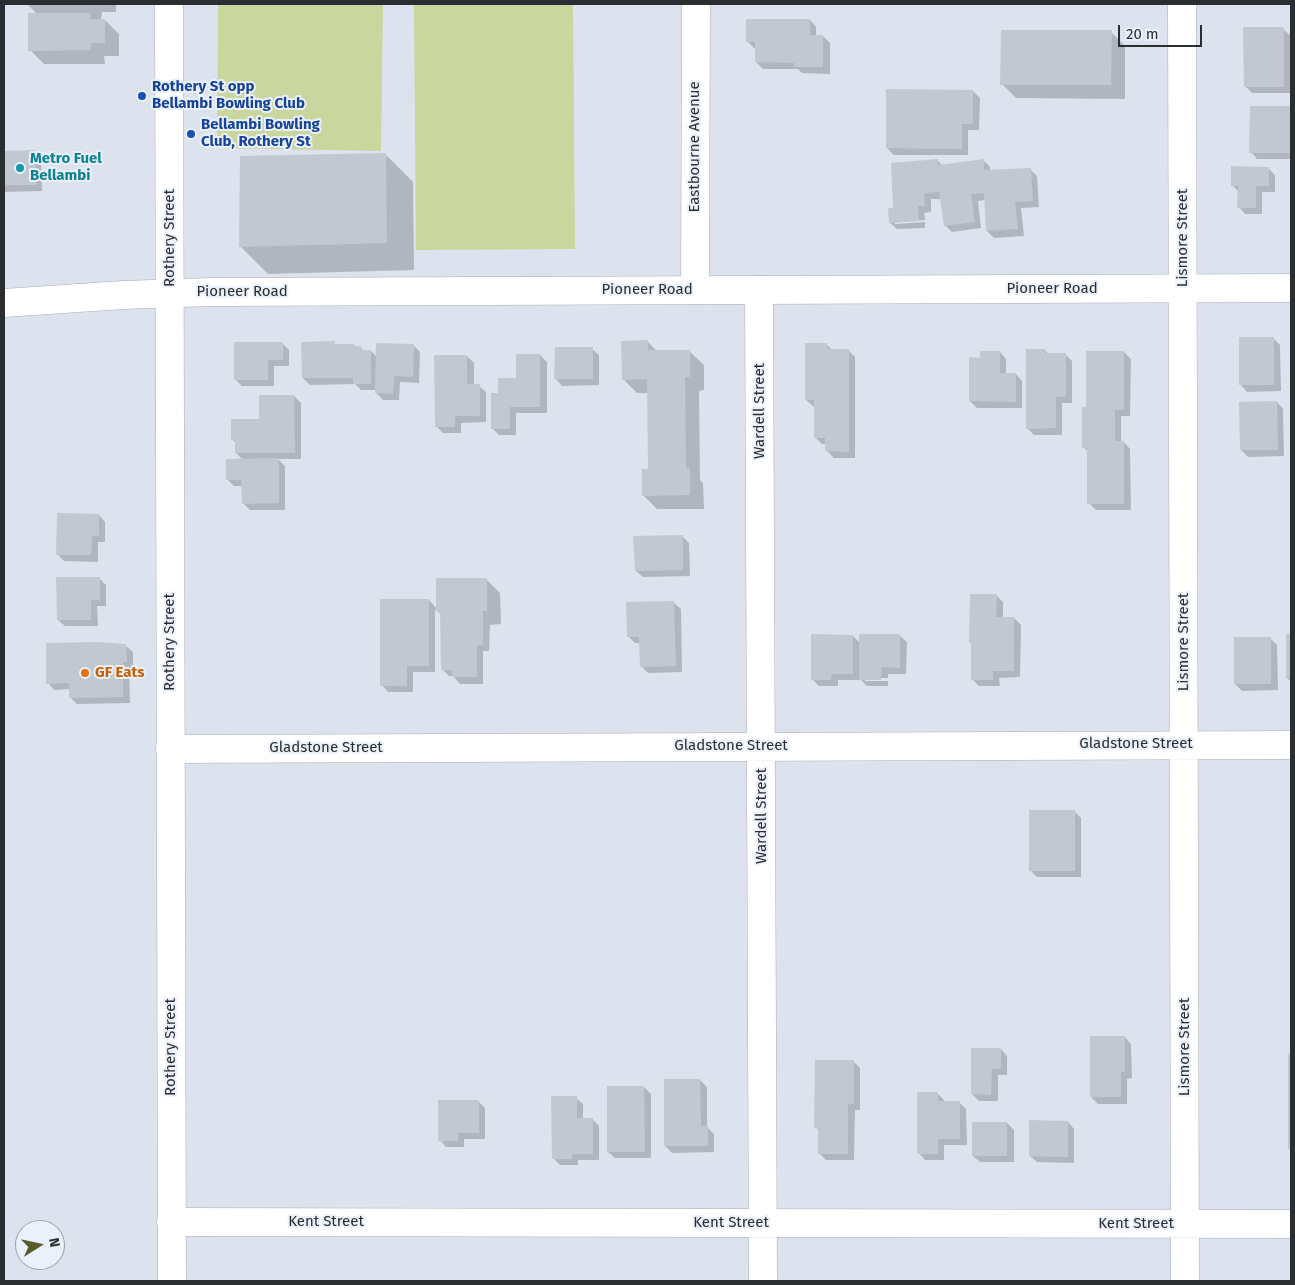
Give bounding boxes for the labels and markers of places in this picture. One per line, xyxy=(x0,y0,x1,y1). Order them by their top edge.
place label: Rothery St opp Bellambi Bowling Club xyxy=(152,78,305,113)
marker: Rothery St opp Bellambi Bowling Club xyxy=(136,90,148,102)
place label: Bellambi Bowling Club, Rothery St xyxy=(201,116,320,151)
marker: Bellambi Bowling Club, Rothery St xyxy=(185,128,197,140)
place label: Metro Fuel Bellambi xyxy=(30,150,102,185)
marker: Metro Fuel Bellambi xyxy=(14,162,26,174)
place label: GF Eats xyxy=(95,664,145,682)
marker: GF Eats xyxy=(79,667,91,679)

